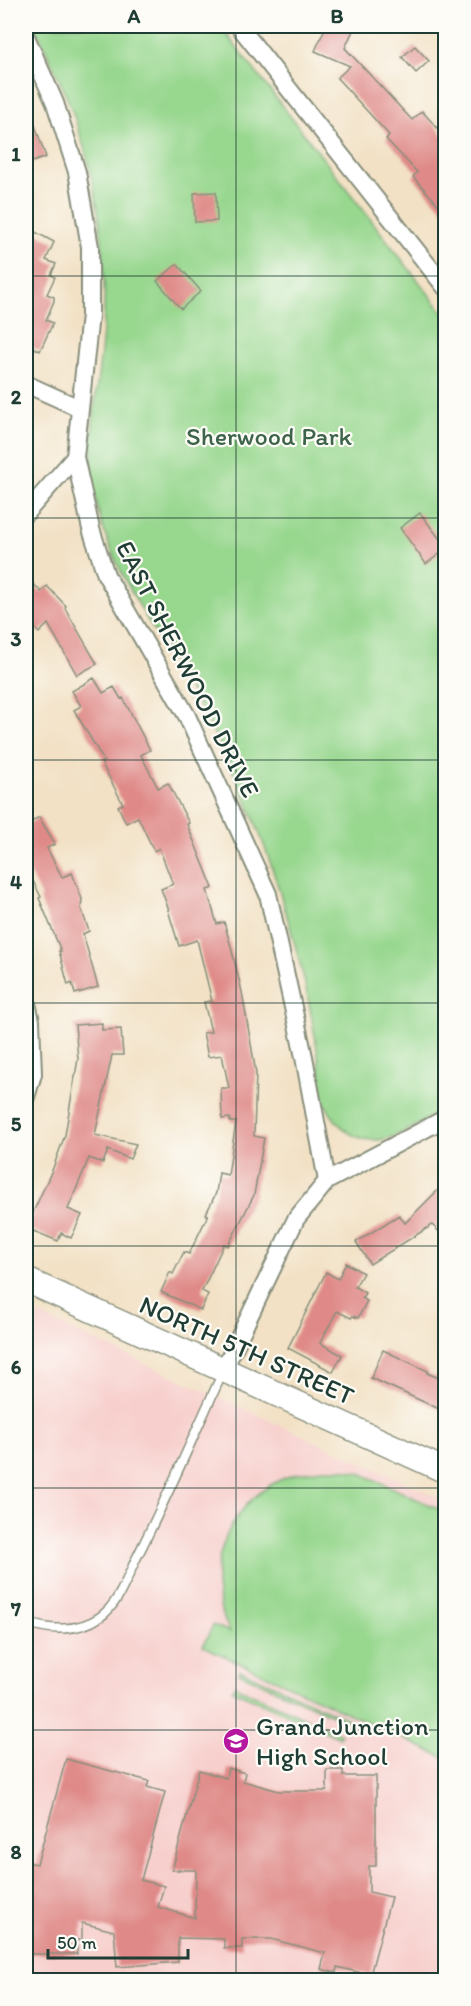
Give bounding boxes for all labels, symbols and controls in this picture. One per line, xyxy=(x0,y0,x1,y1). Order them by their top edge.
text: A xyxy=(127,4,141,28)
text: B xyxy=(331,4,344,28)
text: 1 xyxy=(11,142,21,166)
text: 2 xyxy=(11,385,22,409)
park label: Sherwood Park xyxy=(186,420,353,452)
street label: EAST SHERWOOD DRIVE xyxy=(109,535,267,803)
text: 3 xyxy=(11,627,22,651)
text: 4 xyxy=(10,870,22,894)
text: 5 xyxy=(11,1112,22,1136)
street label: NORTH 5TH STREET xyxy=(135,1288,360,1412)
text: 6 xyxy=(11,1355,22,1379)
text: 7 xyxy=(10,1597,21,1621)
place label: Grand Junction High School xyxy=(256,1710,429,1772)
school or university icon: Grand Junction High School xyxy=(221,1726,251,1756)
text: 8 xyxy=(11,1840,22,1864)
scale bar xyxy=(48,1922,188,1960)
text: 50 m xyxy=(57,1932,97,1954)

